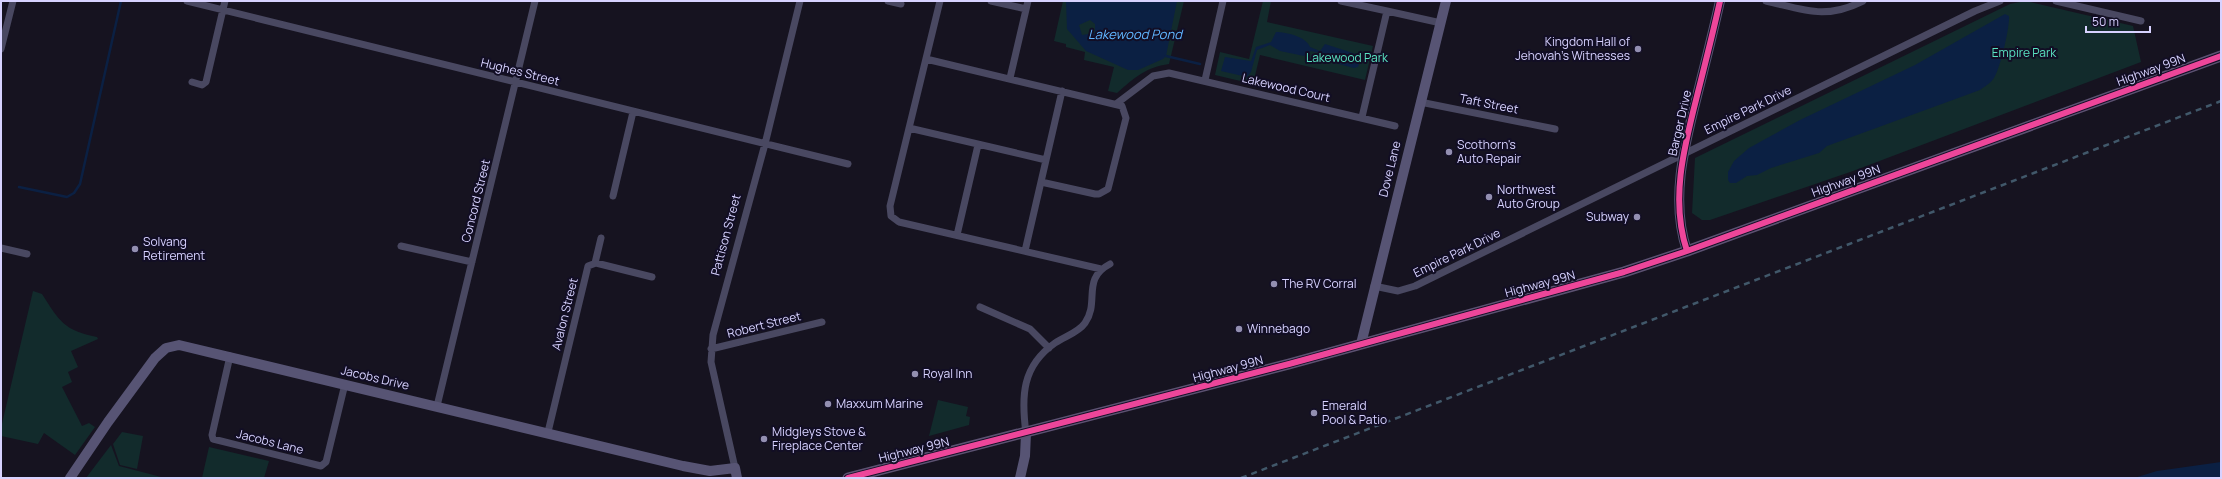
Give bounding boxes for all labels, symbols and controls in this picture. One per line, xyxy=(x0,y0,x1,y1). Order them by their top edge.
scale bar xyxy=(2086,8,2150,34)
text: 50 m xyxy=(2092,13,2119,30)
water label: Lakewood Pond xyxy=(1088,25,1184,43)
place label: Kingdom Hall of Jehovah's Witnesses xyxy=(1515,33,1631,64)
marker: Kingdom Hall of Jehovah's Witnesses xyxy=(1633,44,1643,54)
park label: Empire Park xyxy=(1992,44,2057,61)
park label: Lakewood Park xyxy=(1306,49,1389,66)
street label: Highway 99N xyxy=(2114,49,2188,90)
street label: Hughes Street xyxy=(479,54,561,90)
street label: Lakewood Court xyxy=(1240,69,1332,106)
street label: Empire Park Drive xyxy=(1701,81,1794,138)
street label: Barger Drive xyxy=(1664,88,1695,157)
street label: Taft Street xyxy=(1458,89,1520,118)
place label: Scothorn's Auto Repair xyxy=(1457,136,1522,167)
street label: Dove Lane xyxy=(1374,139,1405,199)
marker: Scothorn's Auto Repair xyxy=(1444,147,1454,157)
street label: Concord Street xyxy=(457,157,494,244)
street label: Highway 99N xyxy=(1809,160,1883,201)
place label: Northwest Auto Group xyxy=(1497,181,1560,212)
street label: Pattison Street xyxy=(706,192,745,277)
marker: Northwest Auto Group xyxy=(1484,192,1494,202)
place label: Subway xyxy=(1586,208,1630,225)
marker: Subway xyxy=(1632,212,1642,222)
street label: Empire Park Drive xyxy=(1410,224,1503,281)
place label: Solvang Retirement xyxy=(143,233,205,264)
marker: Solvang Retirement xyxy=(130,244,140,254)
street label: Highway 99N xyxy=(1503,266,1577,301)
place label: The RV Corral xyxy=(1282,275,1356,292)
street label: Avalon Street xyxy=(547,276,582,352)
marker: The RV Corral xyxy=(1269,279,1279,289)
street label: Robert Street xyxy=(725,307,803,342)
place label: Winnebago xyxy=(1247,320,1310,337)
marker: Winnebago xyxy=(1234,324,1244,334)
street label: Highway 99N xyxy=(1191,351,1265,386)
street label: Jacobs Drive xyxy=(339,361,411,394)
place label: Royal Inn xyxy=(923,365,972,382)
marker: Royal Inn xyxy=(910,369,920,379)
place label: Maxxum Marine xyxy=(836,395,923,412)
place label: Emerald Pool & Patio xyxy=(1322,397,1387,428)
marker: Maxxum Marine xyxy=(823,399,833,409)
marker: Emerald Pool & Patio xyxy=(1309,408,1319,418)
place label: Midgleys Stove & Fireplace Center xyxy=(772,423,866,454)
street label: Jacobs Lane xyxy=(235,425,305,458)
street label: Highway 99N xyxy=(877,433,951,467)
marker: Midgleys Stove & Fireplace Center xyxy=(759,434,769,444)

